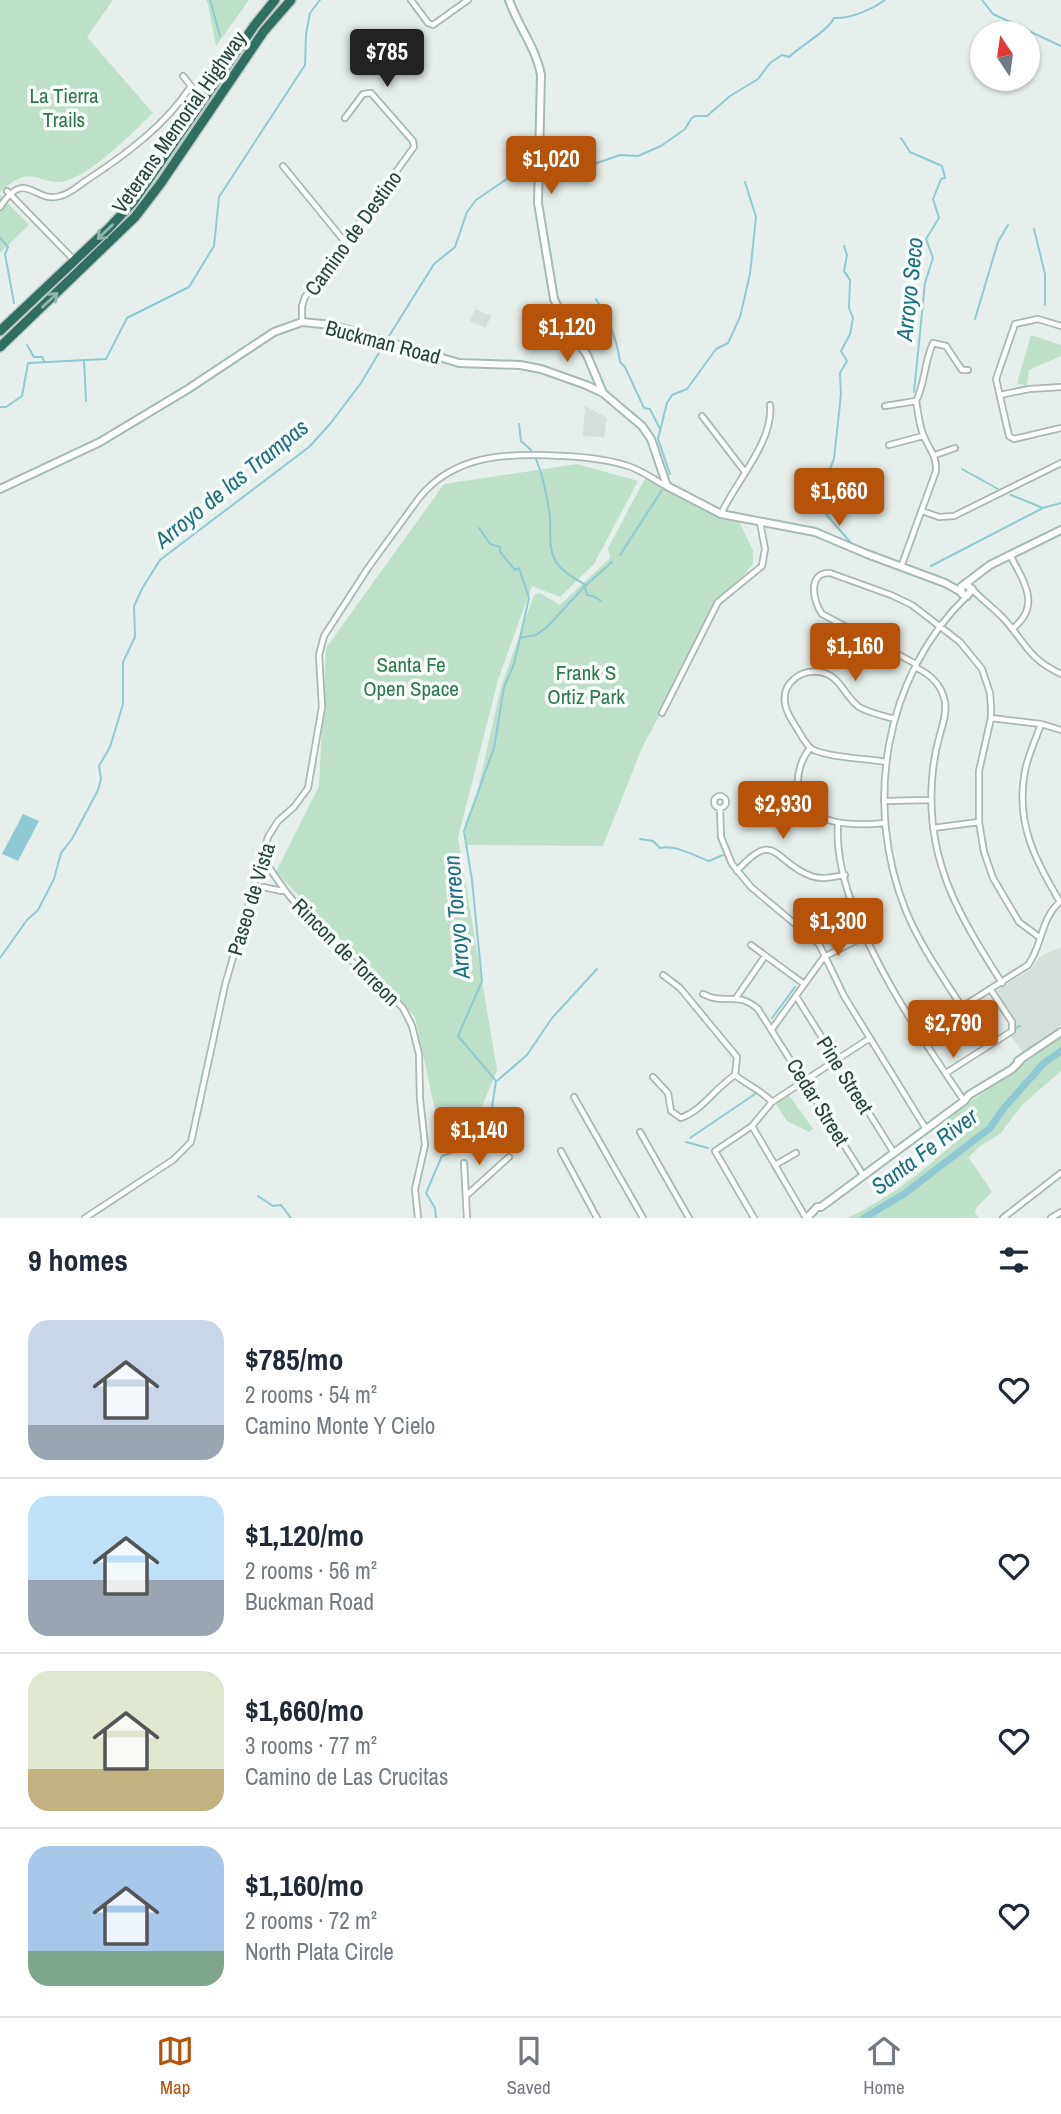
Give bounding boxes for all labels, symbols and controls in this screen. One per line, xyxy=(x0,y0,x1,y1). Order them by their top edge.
north arrow xyxy=(970,21,1040,91)
map controls xyxy=(970,21,1040,91)
street label: Veterans Memorial Highway xyxy=(105,25,253,219)
pin: $785 xyxy=(346,29,428,89)
text: $785 xyxy=(366,36,408,67)
park label: La Tierra Trails xyxy=(29,81,99,134)
pin: $1,020 xyxy=(494,136,608,196)
text: $1,020 xyxy=(522,143,580,174)
street label: Camino de Destino xyxy=(298,164,408,302)
one-way arrow xyxy=(96,224,113,241)
water label: Arroyo Seco xyxy=(888,236,930,343)
one-way arrow xyxy=(41,292,58,309)
pin: $1,120 xyxy=(510,304,624,364)
text: $1,120 xyxy=(538,311,596,342)
street label: Buckman Road xyxy=(322,313,444,371)
water label: Arroyo de las Trampas xyxy=(147,411,314,555)
pin: $1,660 xyxy=(782,468,896,528)
text: $1,660 xyxy=(810,475,868,506)
pin: $1,160 xyxy=(798,624,912,683)
text: $1,160 xyxy=(826,630,884,661)
park label: Santa Fe Open Space xyxy=(363,650,459,703)
park label: Frank S Ortiz Park xyxy=(547,658,625,711)
pin: $2,930 xyxy=(726,782,840,841)
text: $2,930 xyxy=(754,788,812,819)
street label: Paseo de Vista xyxy=(220,839,282,959)
water label: Arroyo Torreon xyxy=(435,854,477,981)
street label: Rincon de Torreon xyxy=(286,892,406,1012)
pin: $1,300 xyxy=(781,898,895,958)
text: $1,300 xyxy=(809,905,867,936)
pin: $2,790 xyxy=(896,1000,1010,1060)
text: $2,790 xyxy=(924,1007,982,1038)
street label: Pine Street xyxy=(810,1031,880,1119)
street label: Cedar Street xyxy=(780,1053,856,1151)
water label: Santa Fe River xyxy=(864,1100,984,1201)
pin: $1,140 xyxy=(422,1108,536,1167)
text: $1,140 xyxy=(450,1114,508,1145)
text: 9 homes xyxy=(28,1240,128,1280)
icon: filters xyxy=(995,1241,1033,1279)
text: $785/mo xyxy=(245,1339,343,1379)
icon: home xyxy=(84,1348,168,1432)
icon: heart xyxy=(995,1371,1033,1409)
text: 2 rooms · 54 m² xyxy=(245,1379,377,1410)
text: Camino Monte Y Cielo xyxy=(245,1410,435,1441)
text: $1,120/mo xyxy=(245,1515,364,1555)
icon: home xyxy=(84,1524,168,1608)
icon: heart xyxy=(995,1547,1033,1585)
text: 2 rooms · 56 m² xyxy=(245,1555,377,1586)
text: Buckman Road xyxy=(245,1586,374,1617)
text: $1,660/mo xyxy=(245,1690,364,1730)
icon: home xyxy=(84,1699,168,1783)
icon: heart xyxy=(995,1722,1033,1760)
text: 3 rooms · 77 m² xyxy=(245,1730,377,1761)
text: Camino de Las Crucitas xyxy=(245,1761,448,1792)
text: $1,160/mo xyxy=(245,1865,364,1905)
icon: home xyxy=(84,1874,168,1958)
icon: heart xyxy=(995,1897,1033,1935)
text: 2 rooms · 72 m² xyxy=(245,1905,377,1936)
text: North Plata Circle xyxy=(245,1936,394,1967)
tab: Map xyxy=(156,2032,194,2100)
tab: Saved xyxy=(507,2032,551,2100)
tab: Home xyxy=(863,2032,905,2100)

